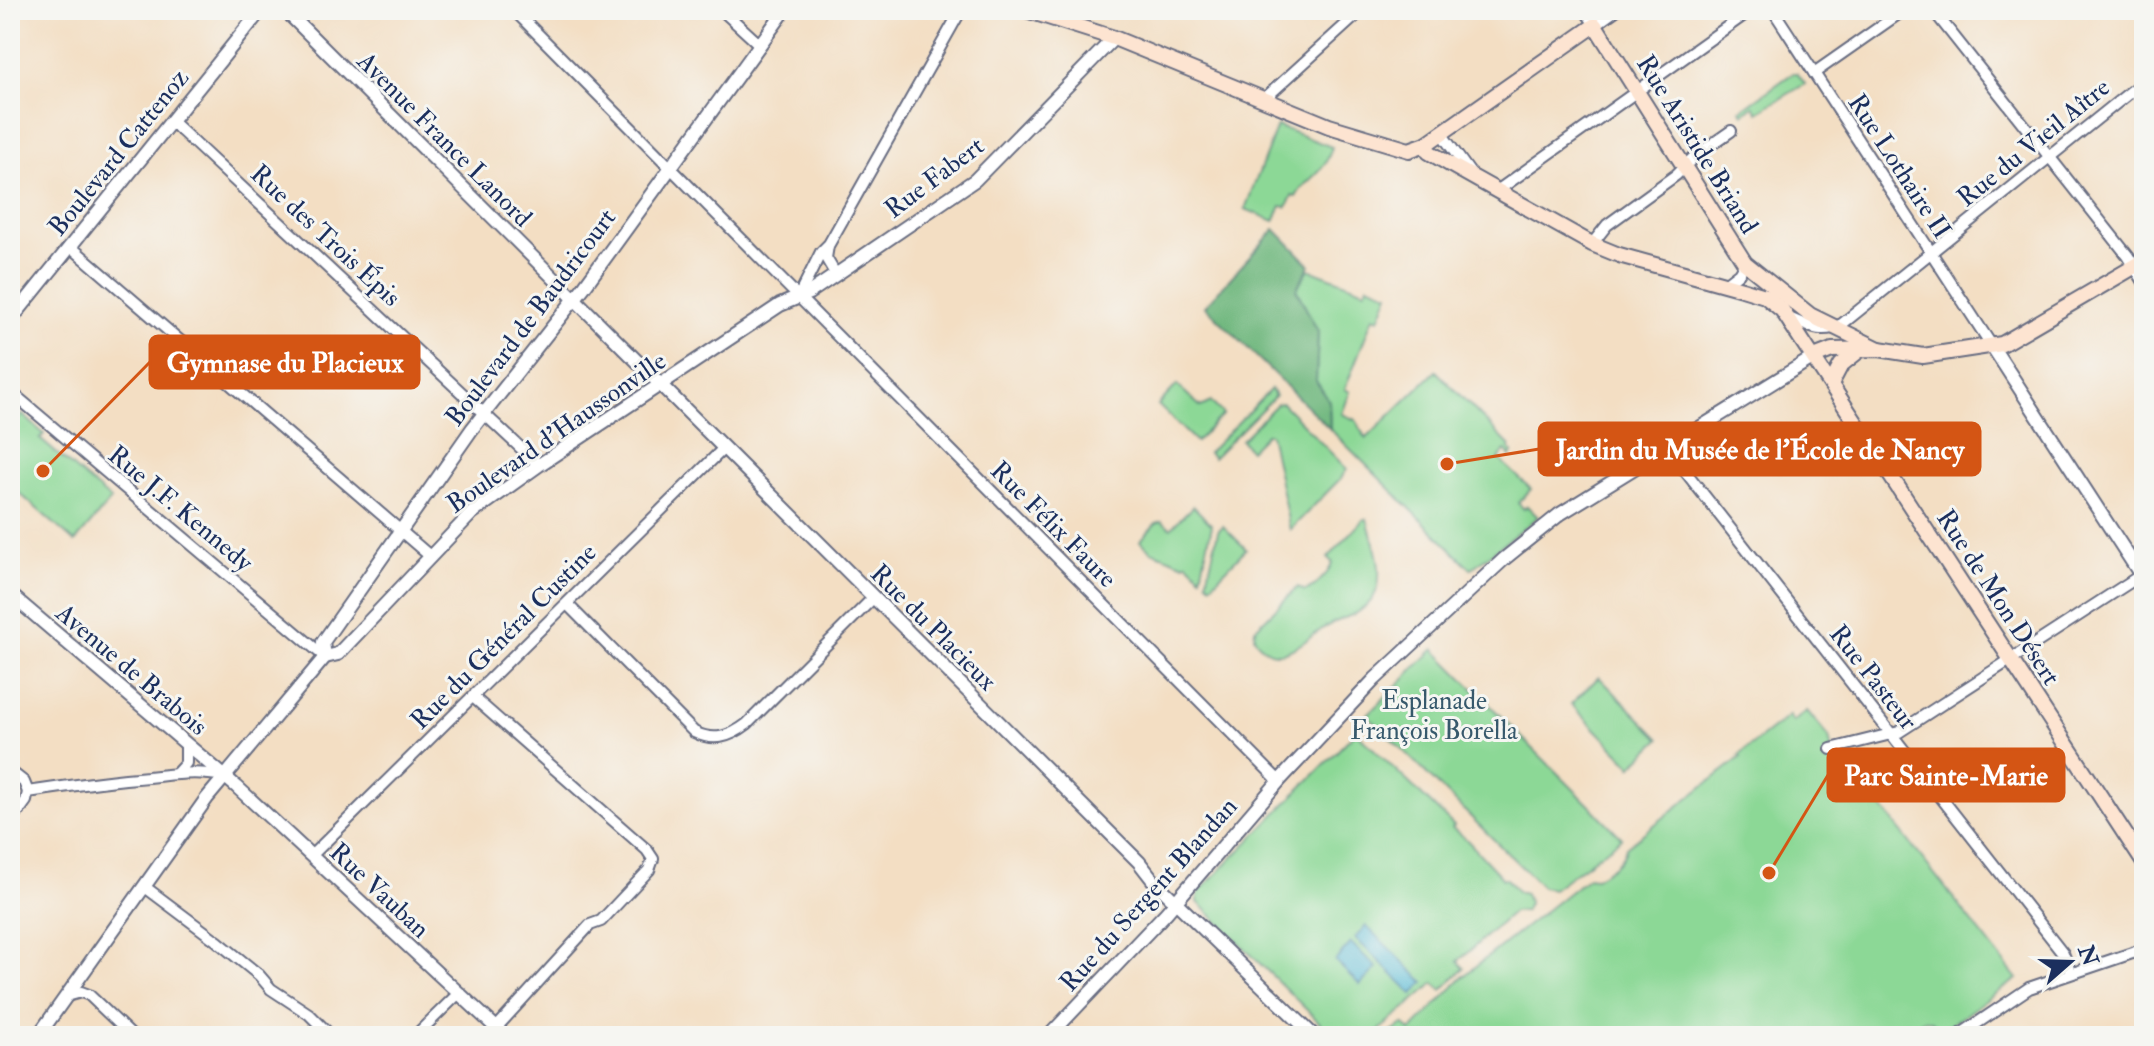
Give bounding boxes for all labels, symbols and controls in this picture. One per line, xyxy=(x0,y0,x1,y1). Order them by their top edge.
street label: Avenue France Lanord xyxy=(349,45,539,234)
street label: Rue Aristide Briand xyxy=(1629,49,1765,240)
street label: Boulevard Cattenoz xyxy=(42,62,196,243)
street label: Rue du Vieil Aître xyxy=(1951,71,2116,214)
street label: Rue Lothaire II xyxy=(1840,88,1958,245)
street label: Rue Fabert xyxy=(879,130,991,226)
street label: Rue des Trois Épis xyxy=(243,157,408,314)
street label: Boulevard de Baudricourt xyxy=(439,203,623,433)
callout: Gymnase du Placieux xyxy=(150,336,419,388)
street label: Boulevard d'Haussonville xyxy=(441,345,673,521)
text: Gymnase du Placieux xyxy=(166,346,404,381)
callout: Jardin du Musée de l'École de Nancy xyxy=(1539,423,1980,475)
text: Jardin du Musée de l'École de Nancy xyxy=(1554,432,1966,468)
street label: Rue J.F. Kennedy xyxy=(101,439,260,579)
street label: Rue Félix Faure xyxy=(983,455,1123,595)
street label: Rue de Mon Désert xyxy=(1929,504,2067,691)
street label: Rue du Général Custine xyxy=(404,537,604,736)
street label: Rue du Placieux xyxy=(863,558,1003,698)
street label: Avenue de Brabois xyxy=(48,596,214,743)
street label: Rue Pasteur xyxy=(1822,619,1924,737)
park label: Esplanade François Borella xyxy=(1350,685,1518,747)
callout: Parc Sainte-Marie xyxy=(1828,749,2064,801)
text: Parc Sainte-Marie xyxy=(1844,759,2048,794)
street label: Rue du Sergent Blandan xyxy=(1053,791,1244,998)
street label: Rue Vauban xyxy=(323,836,436,945)
north arrow xyxy=(2030,922,2110,1002)
text: N xyxy=(2071,941,2104,970)

